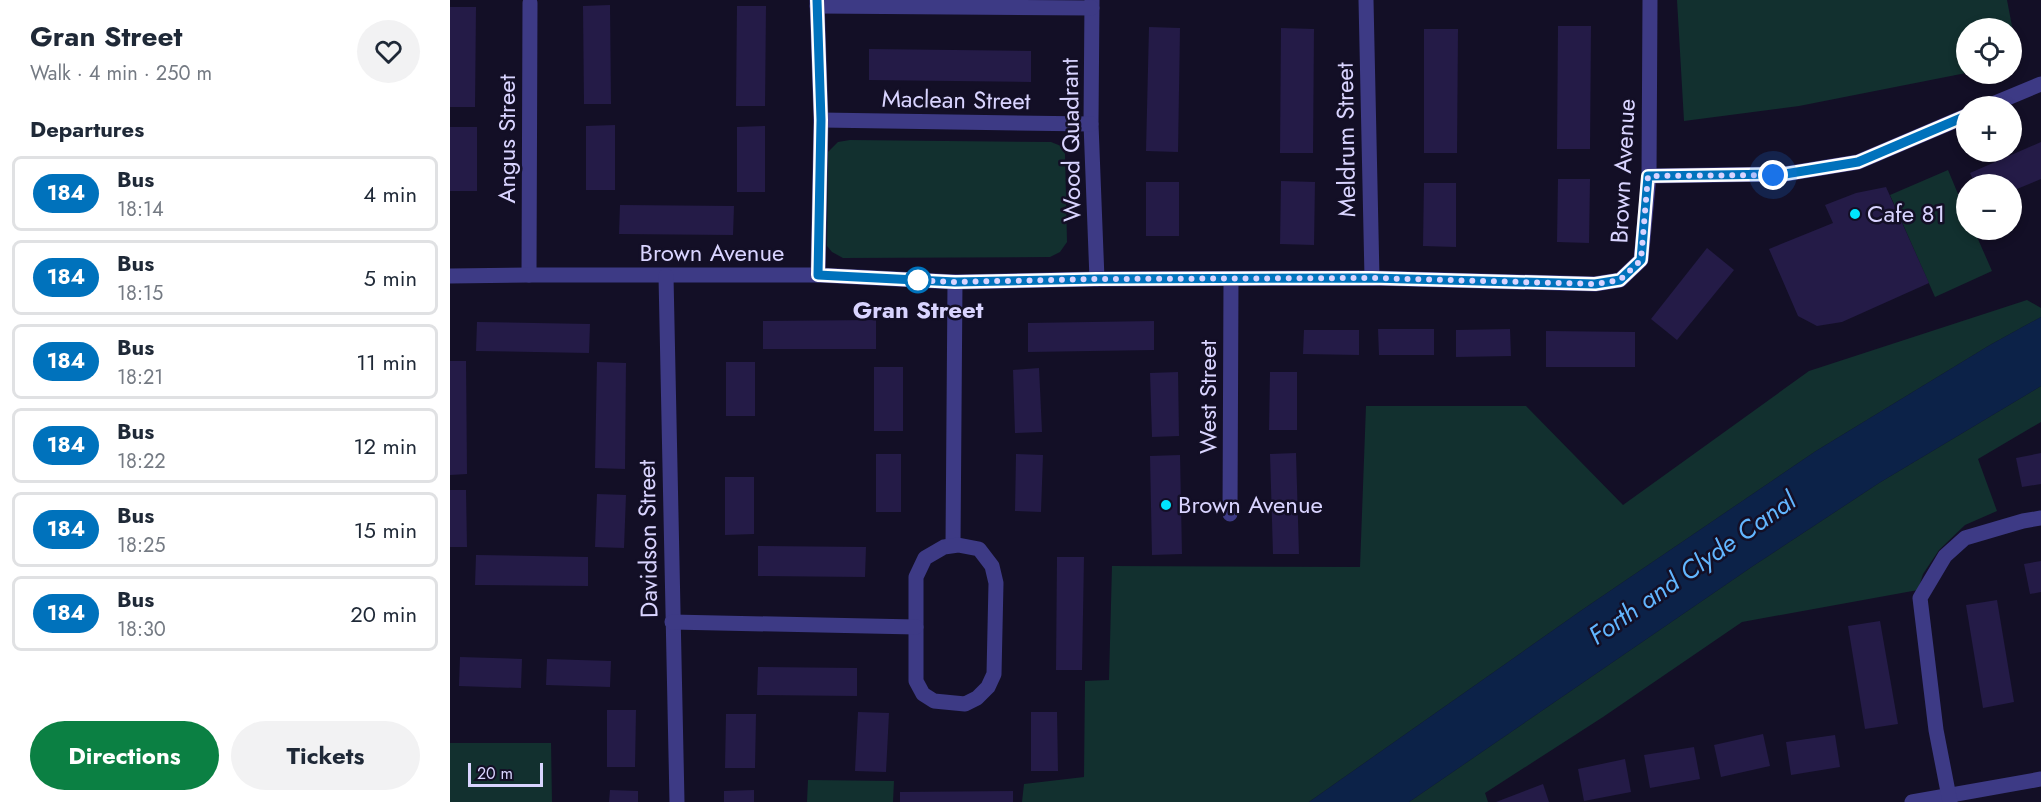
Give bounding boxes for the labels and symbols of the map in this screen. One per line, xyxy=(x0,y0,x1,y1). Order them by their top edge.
street label: Wood Quadrant xyxy=(1052,58,1089,222)
street label: Meldrum Street xyxy=(1327,62,1364,218)
street label: Angus Street xyxy=(489,74,524,203)
street label: Maclean Street xyxy=(881,81,1031,118)
street label: Brown Avenue xyxy=(1601,98,1644,244)
your location xyxy=(1758,160,1788,190)
place label: Cafe 81 xyxy=(1867,196,1945,231)
marker: Cafe 81 xyxy=(1848,207,1862,221)
street label: Brown Avenue xyxy=(640,235,784,270)
marker: Gran Street xyxy=(905,267,931,293)
place label: Gran Street xyxy=(853,292,984,327)
street label: West Street xyxy=(1190,340,1225,454)
street label: Davidson Street xyxy=(629,459,666,618)
water label: Forth and Clyde Canal xyxy=(1580,481,1804,654)
place label: Brown Avenue xyxy=(1178,487,1323,522)
marker: Brown Avenue xyxy=(1159,498,1173,512)
scale bar xyxy=(468,760,543,788)

